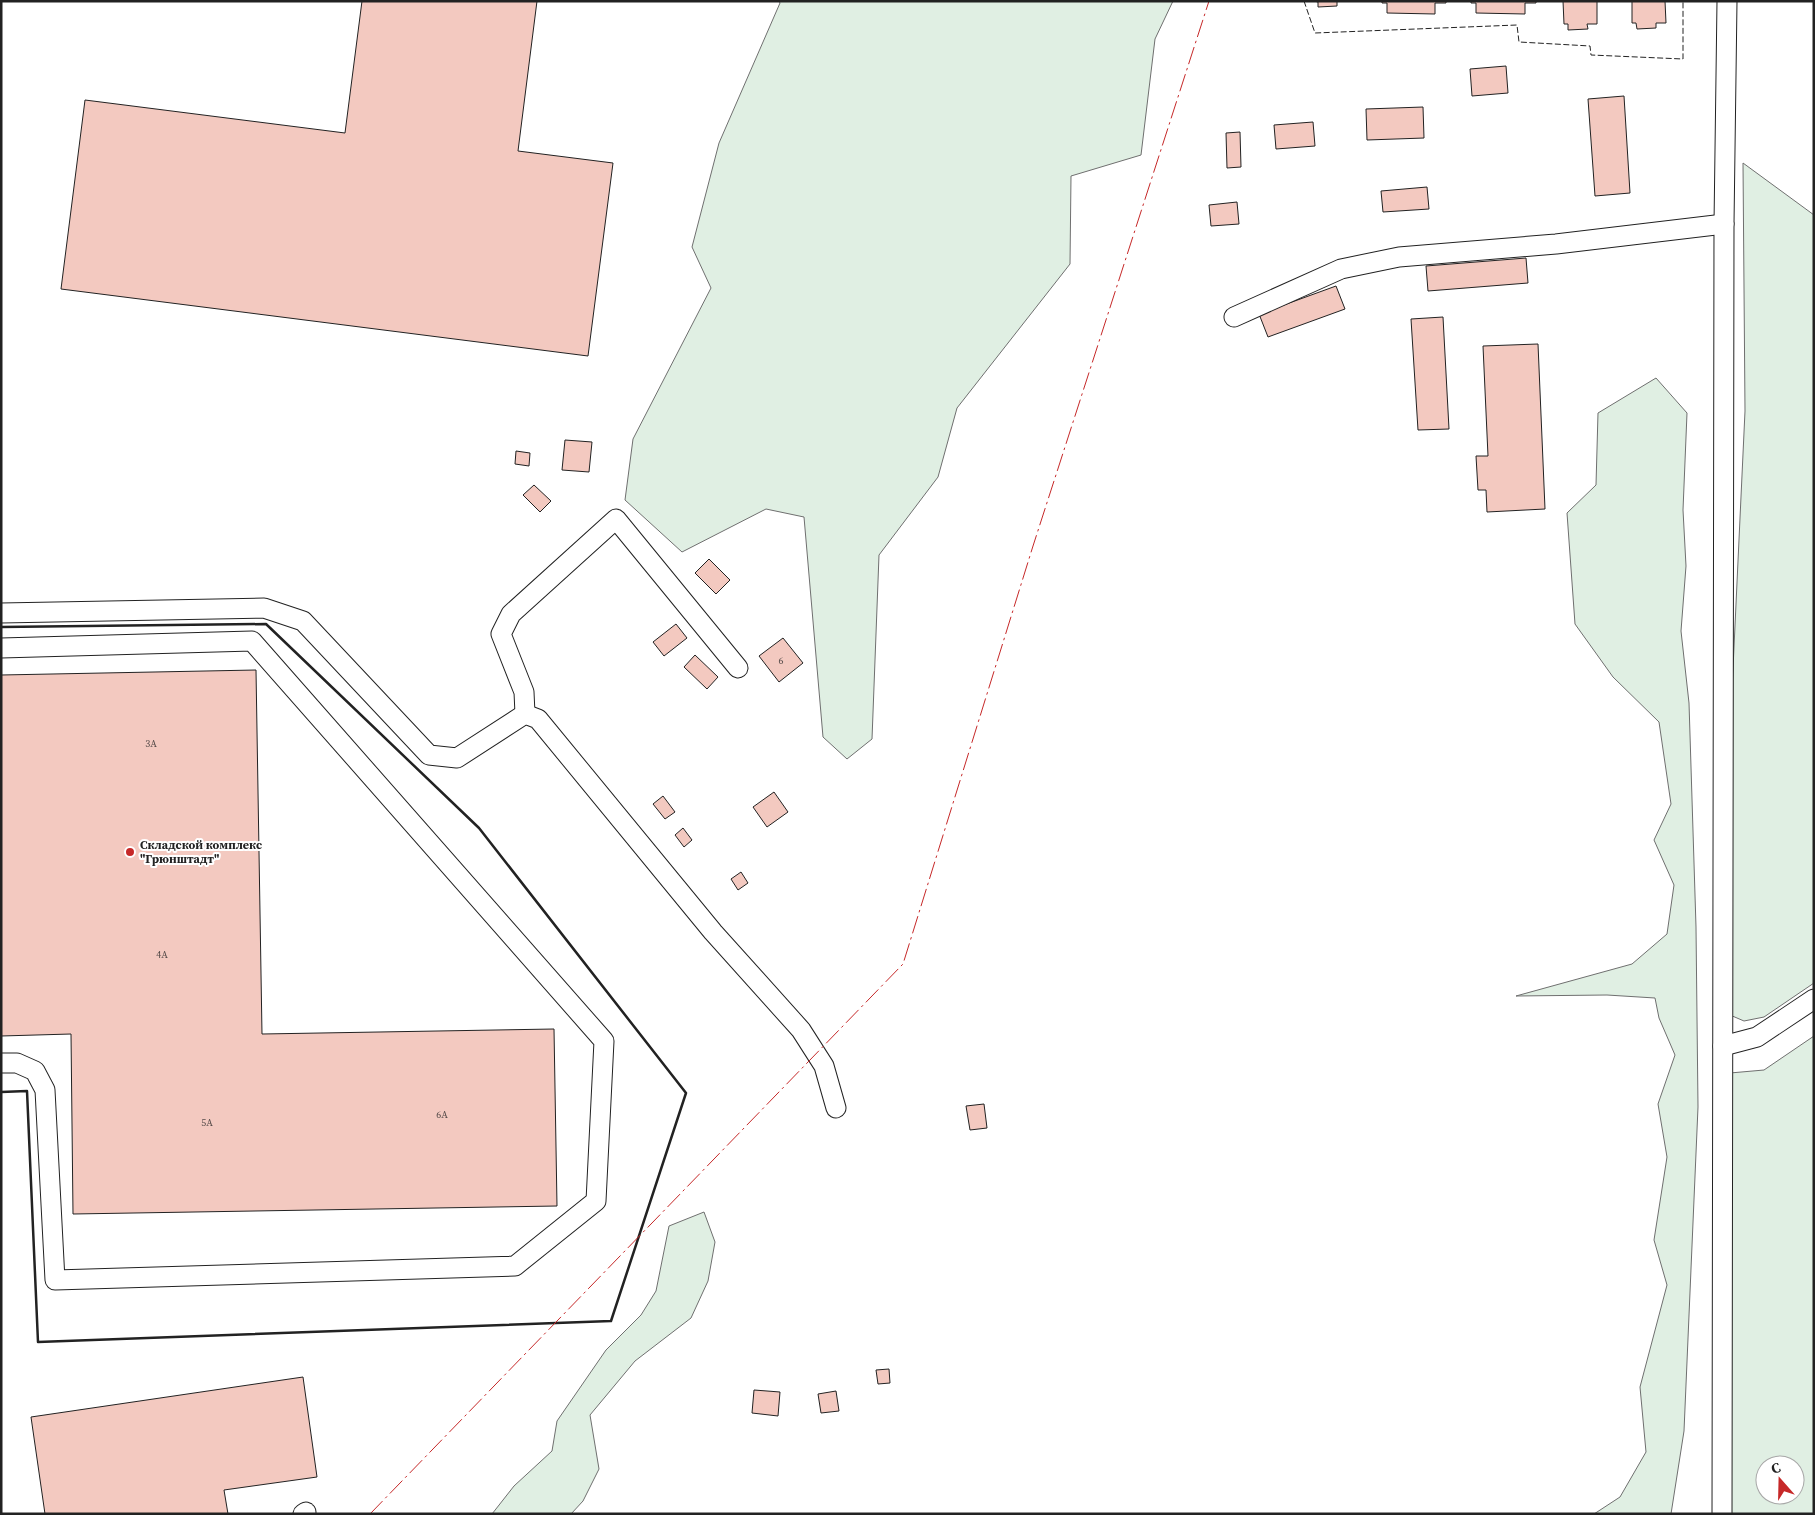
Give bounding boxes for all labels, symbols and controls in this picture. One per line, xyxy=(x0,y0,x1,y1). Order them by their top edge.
house number: 6 xyxy=(779,654,784,667)
house number: 3А xyxy=(145,737,157,750)
place label: Складской комплекс "Грюнштадт" xyxy=(140,837,262,867)
marker: Складской комплекс "Грюнштадт" xyxy=(124,846,136,858)
house number: 4А xyxy=(156,948,168,961)
house number: 6А xyxy=(436,1108,448,1121)
house number: 5А xyxy=(201,1116,213,1129)
north arrow xyxy=(1755,1455,1805,1505)
text: С xyxy=(1768,1457,1783,1479)

